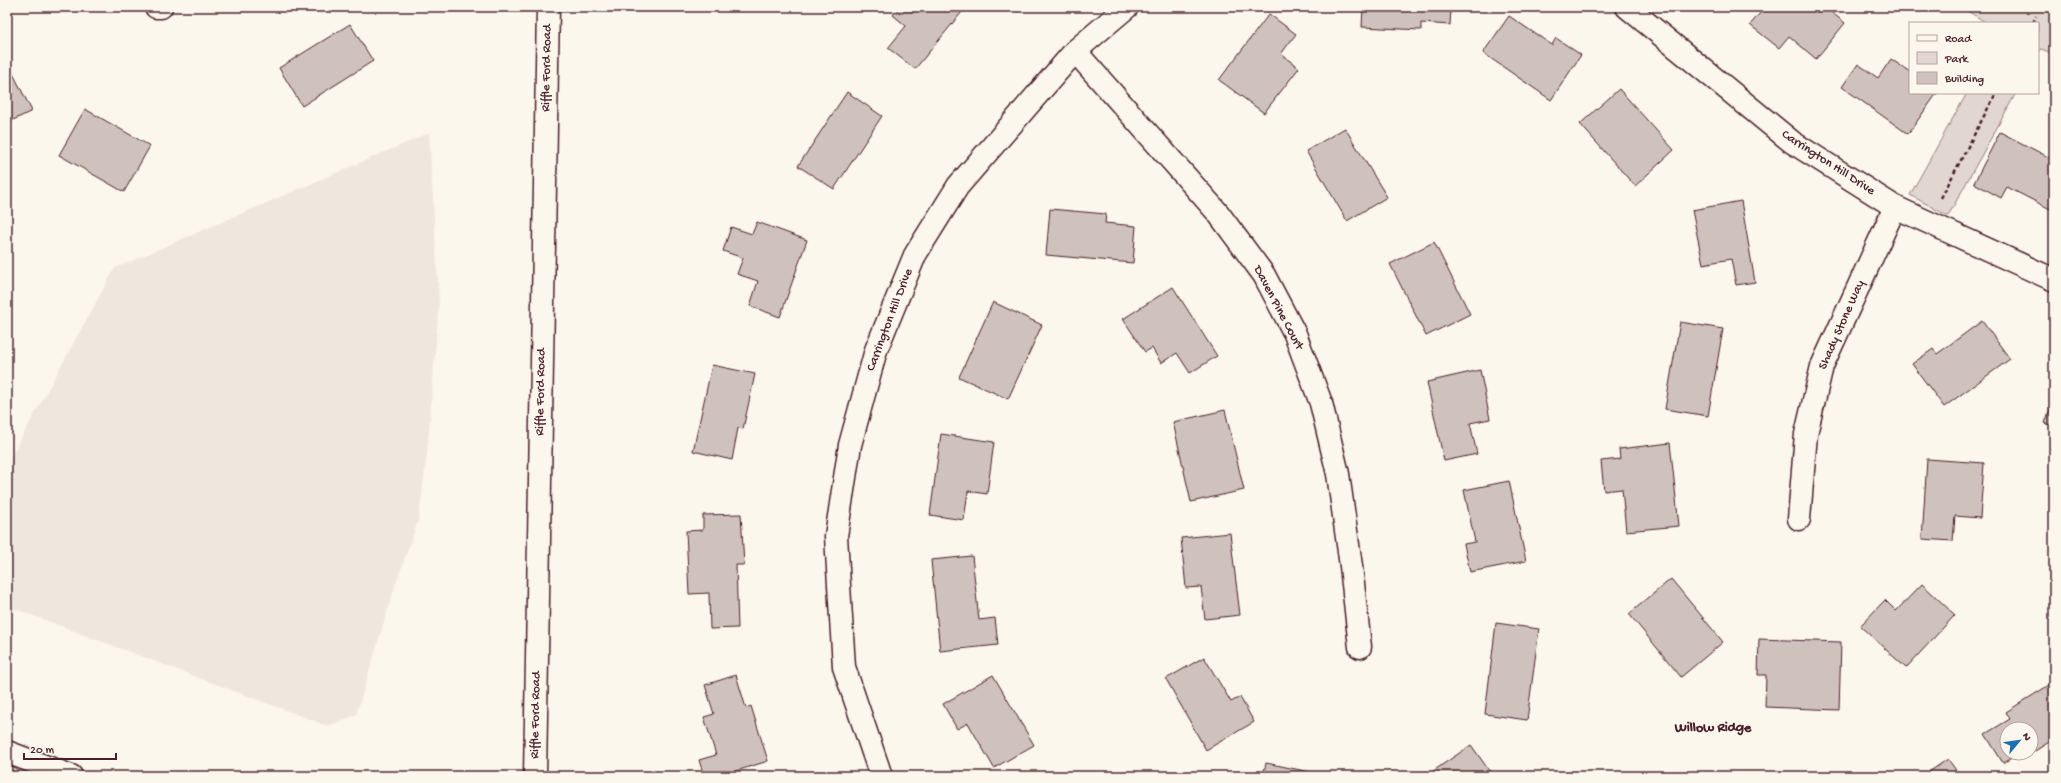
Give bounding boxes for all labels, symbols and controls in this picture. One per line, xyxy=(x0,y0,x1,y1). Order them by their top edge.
legend xyxy=(1909,22,2039,94)
street label: Riffle Ford Road xyxy=(539,23,555,112)
text: Road xyxy=(1945,33,1972,47)
text: Park xyxy=(1944,53,1970,67)
text: Building xyxy=(1944,73,1984,87)
street label: Carrington Hill Drive xyxy=(1778,127,1878,199)
street label: Daven Pine Court xyxy=(1249,262,1307,354)
street label: Carrington Hill Drive xyxy=(864,266,917,373)
street label: Shady Stone Way xyxy=(1816,278,1869,372)
street label: Riffle Ford Road xyxy=(533,347,549,436)
street label: Riffle Ford Road xyxy=(528,670,544,759)
district label: Willow Ridge xyxy=(1674,720,1752,737)
north arrow xyxy=(1999,721,2039,761)
text: N xyxy=(2019,731,2033,743)
scale bar xyxy=(24,735,116,761)
text: 20 m xyxy=(30,744,55,758)

